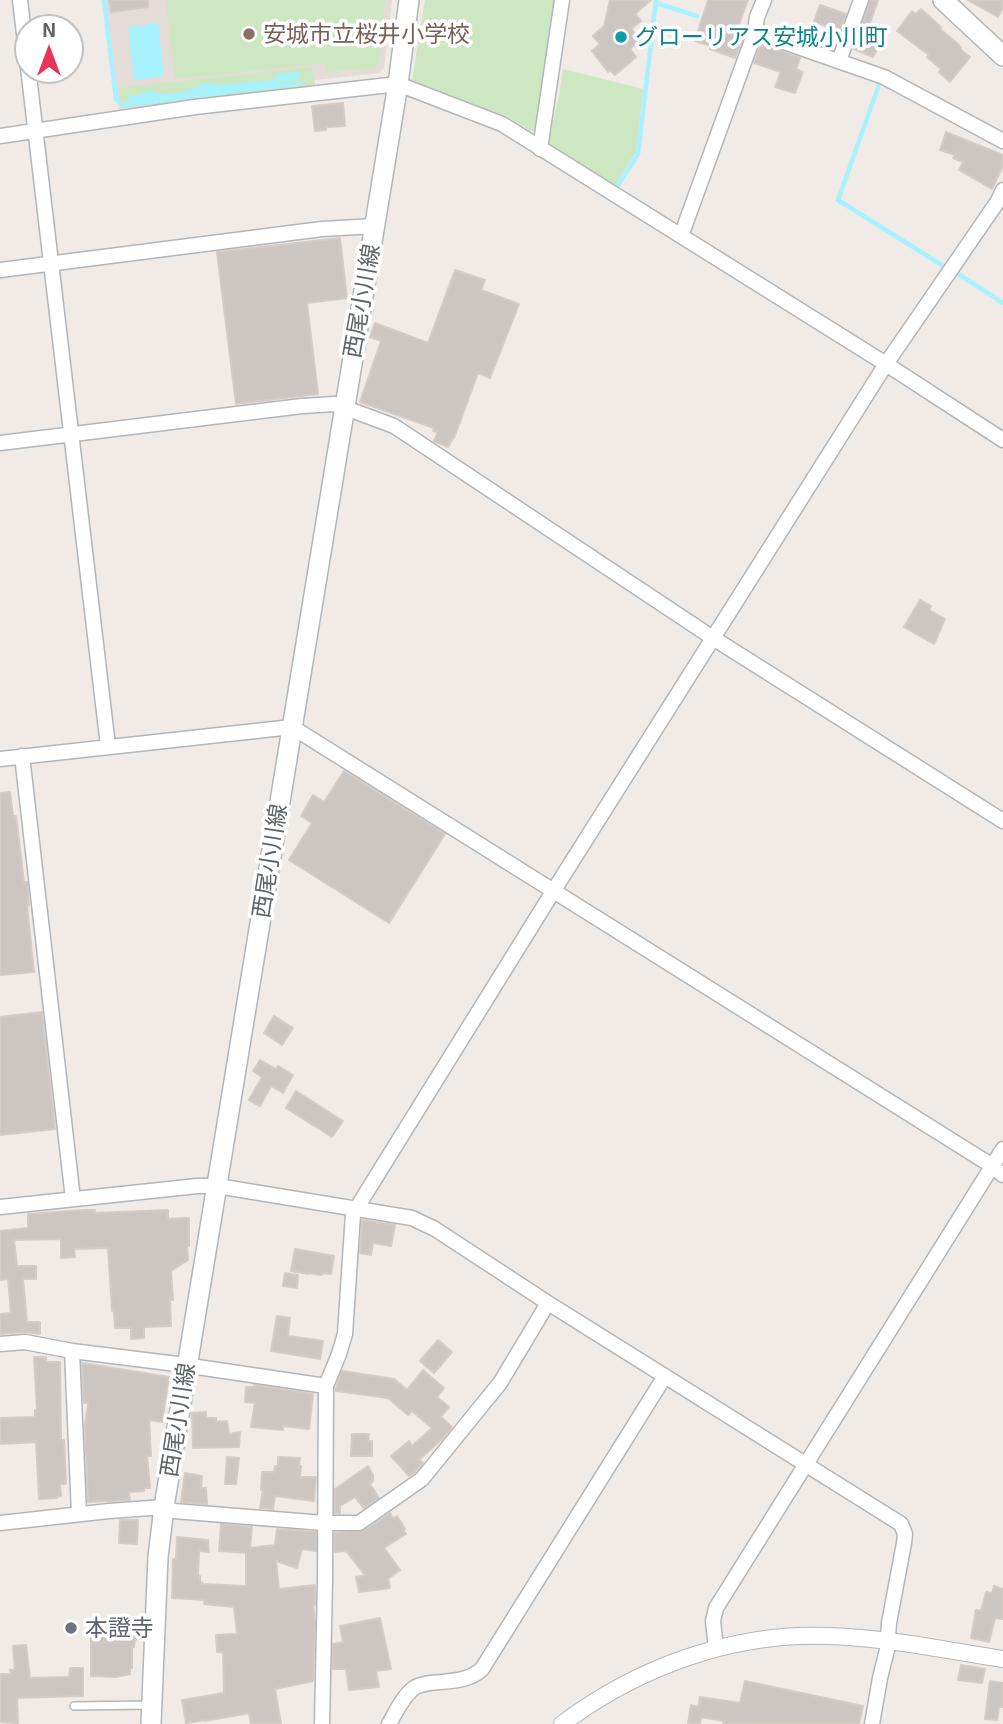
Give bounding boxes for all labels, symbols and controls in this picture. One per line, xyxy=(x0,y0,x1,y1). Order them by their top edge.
north arrow xyxy=(14,14,84,84)
text: N xyxy=(42,18,56,41)
place label: 安城市立桜井小学校 xyxy=(263,20,470,48)
place label: グローリアス安城小川町 xyxy=(635,23,888,51)
marker: 安城市立桜井小学校 xyxy=(241,26,257,42)
marker: グローリアス安城小川町 xyxy=(613,29,629,45)
street label: 西尾小川線 xyxy=(338,242,386,360)
street label: 西尾小川線 xyxy=(247,802,293,920)
street label: 西尾小川線 xyxy=(155,1361,201,1479)
place label: 本證寺 xyxy=(85,1614,154,1642)
marker: 本證寺 xyxy=(63,1620,79,1636)

